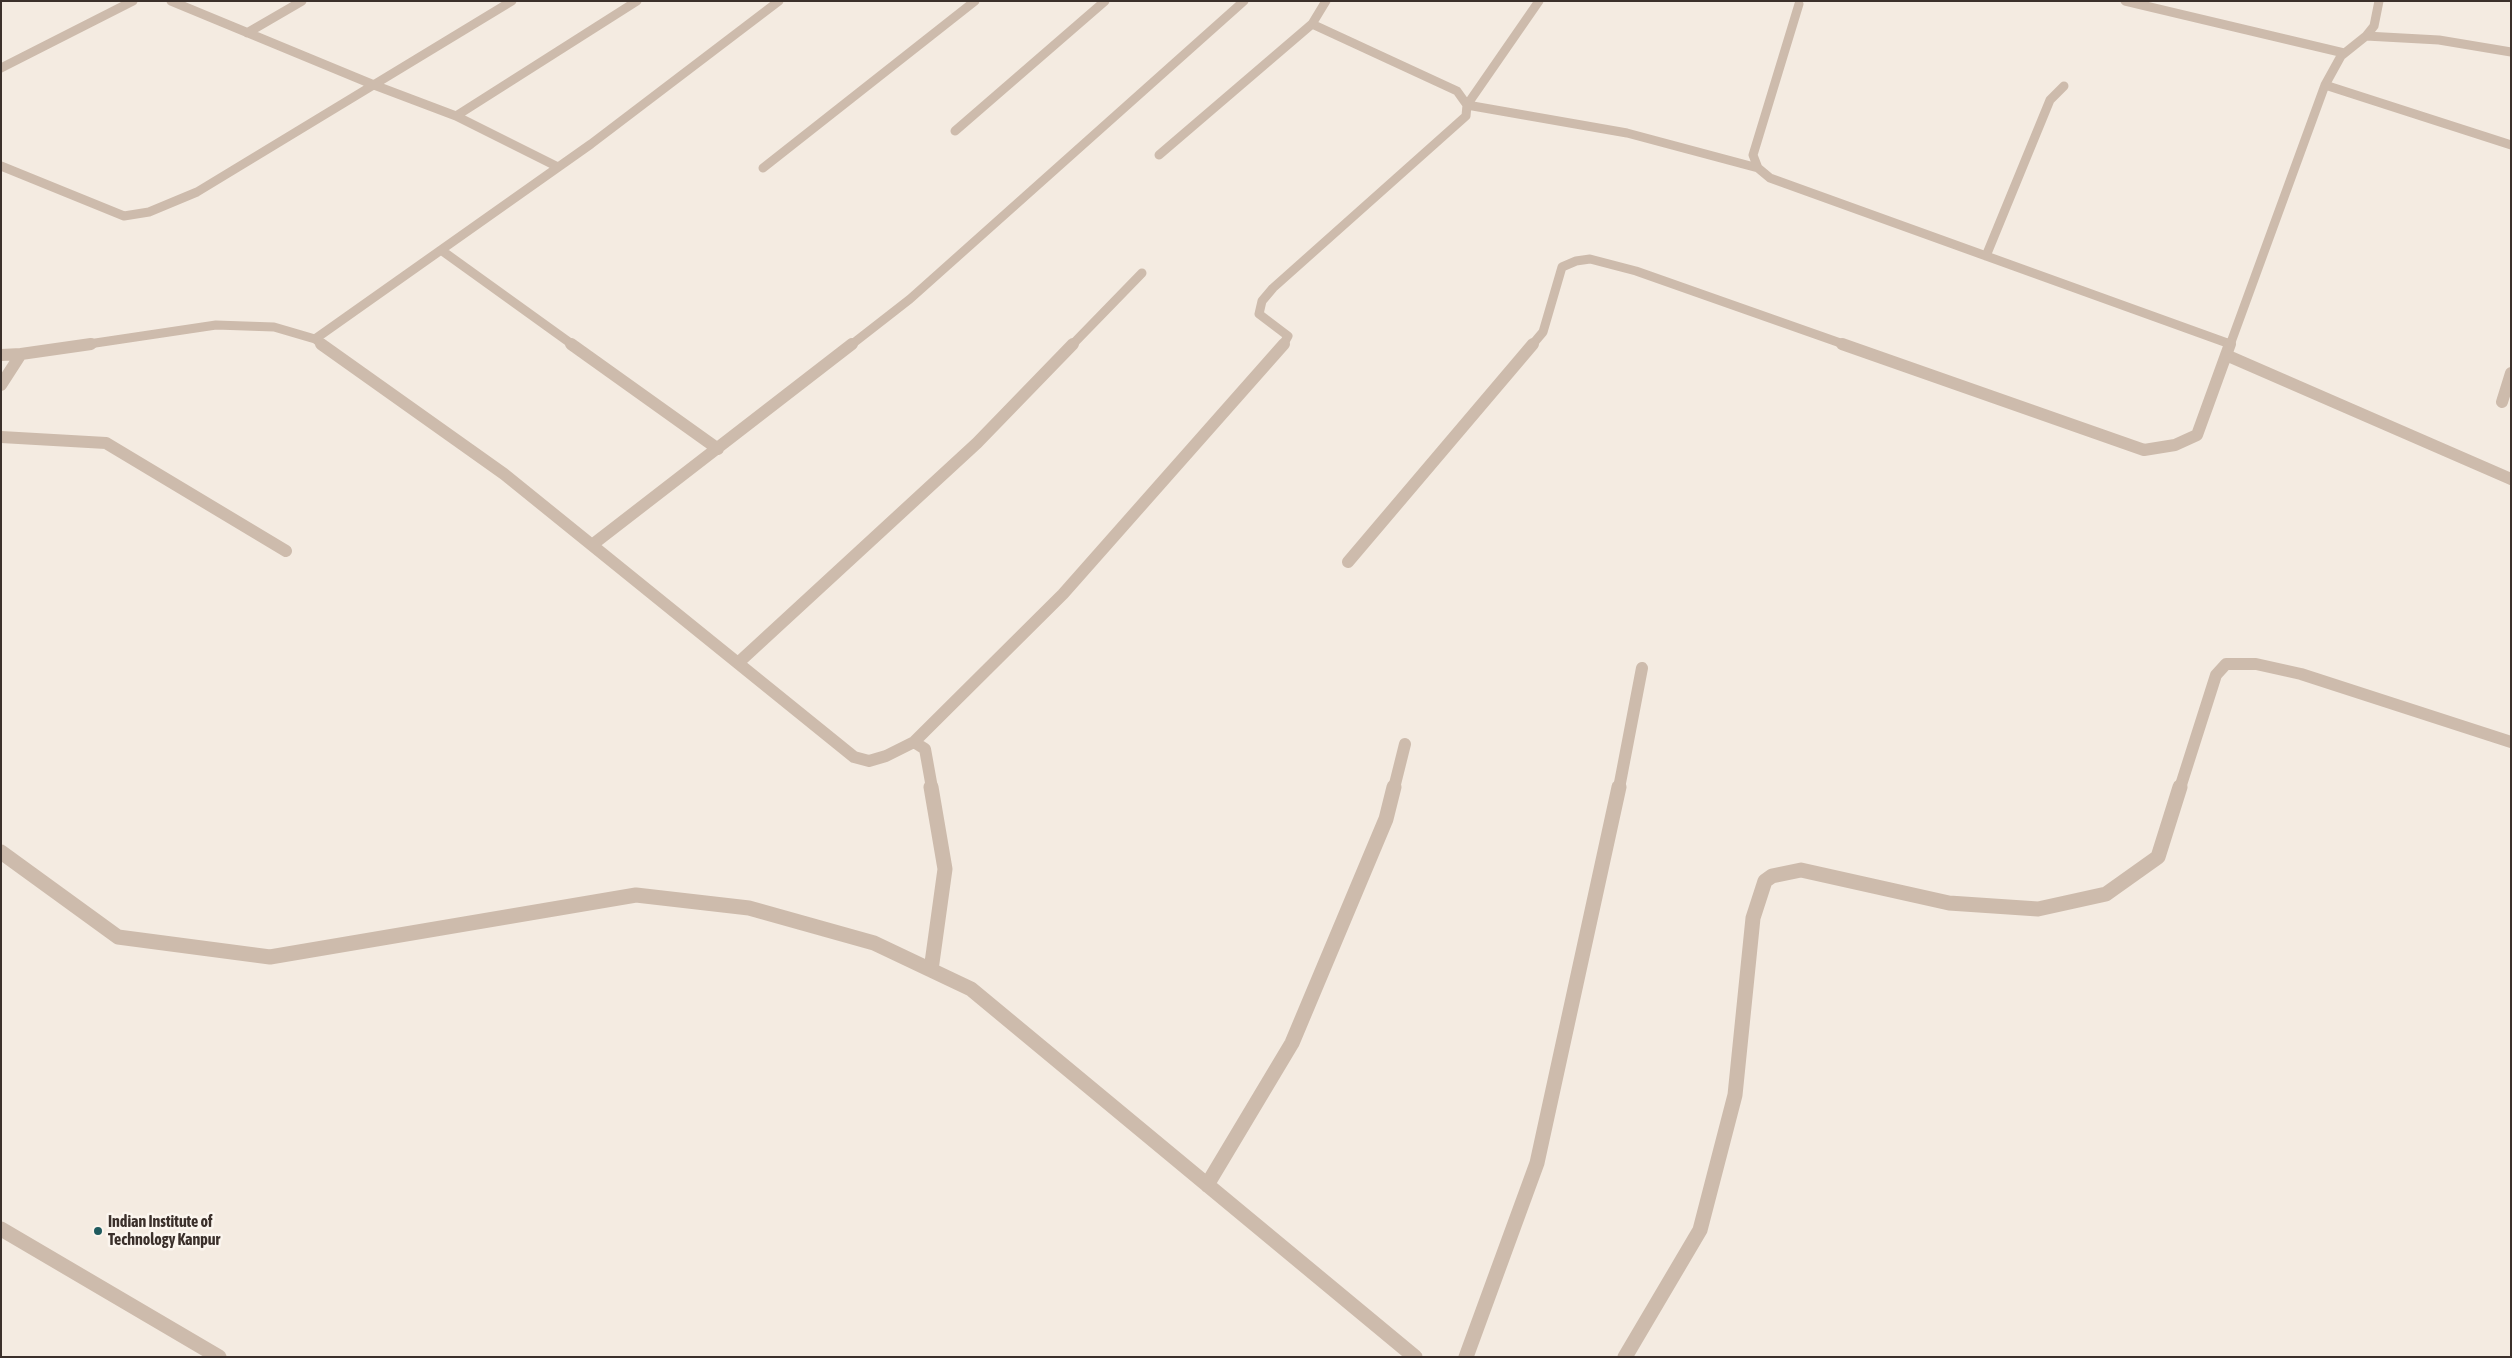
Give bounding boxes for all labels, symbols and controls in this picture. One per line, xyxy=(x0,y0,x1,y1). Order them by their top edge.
place label: Indian Institute of Technology Kanpur xyxy=(108,1212,220,1250)
marker: Indian Institute of Technology Kanpur xyxy=(92,1225,104,1237)

